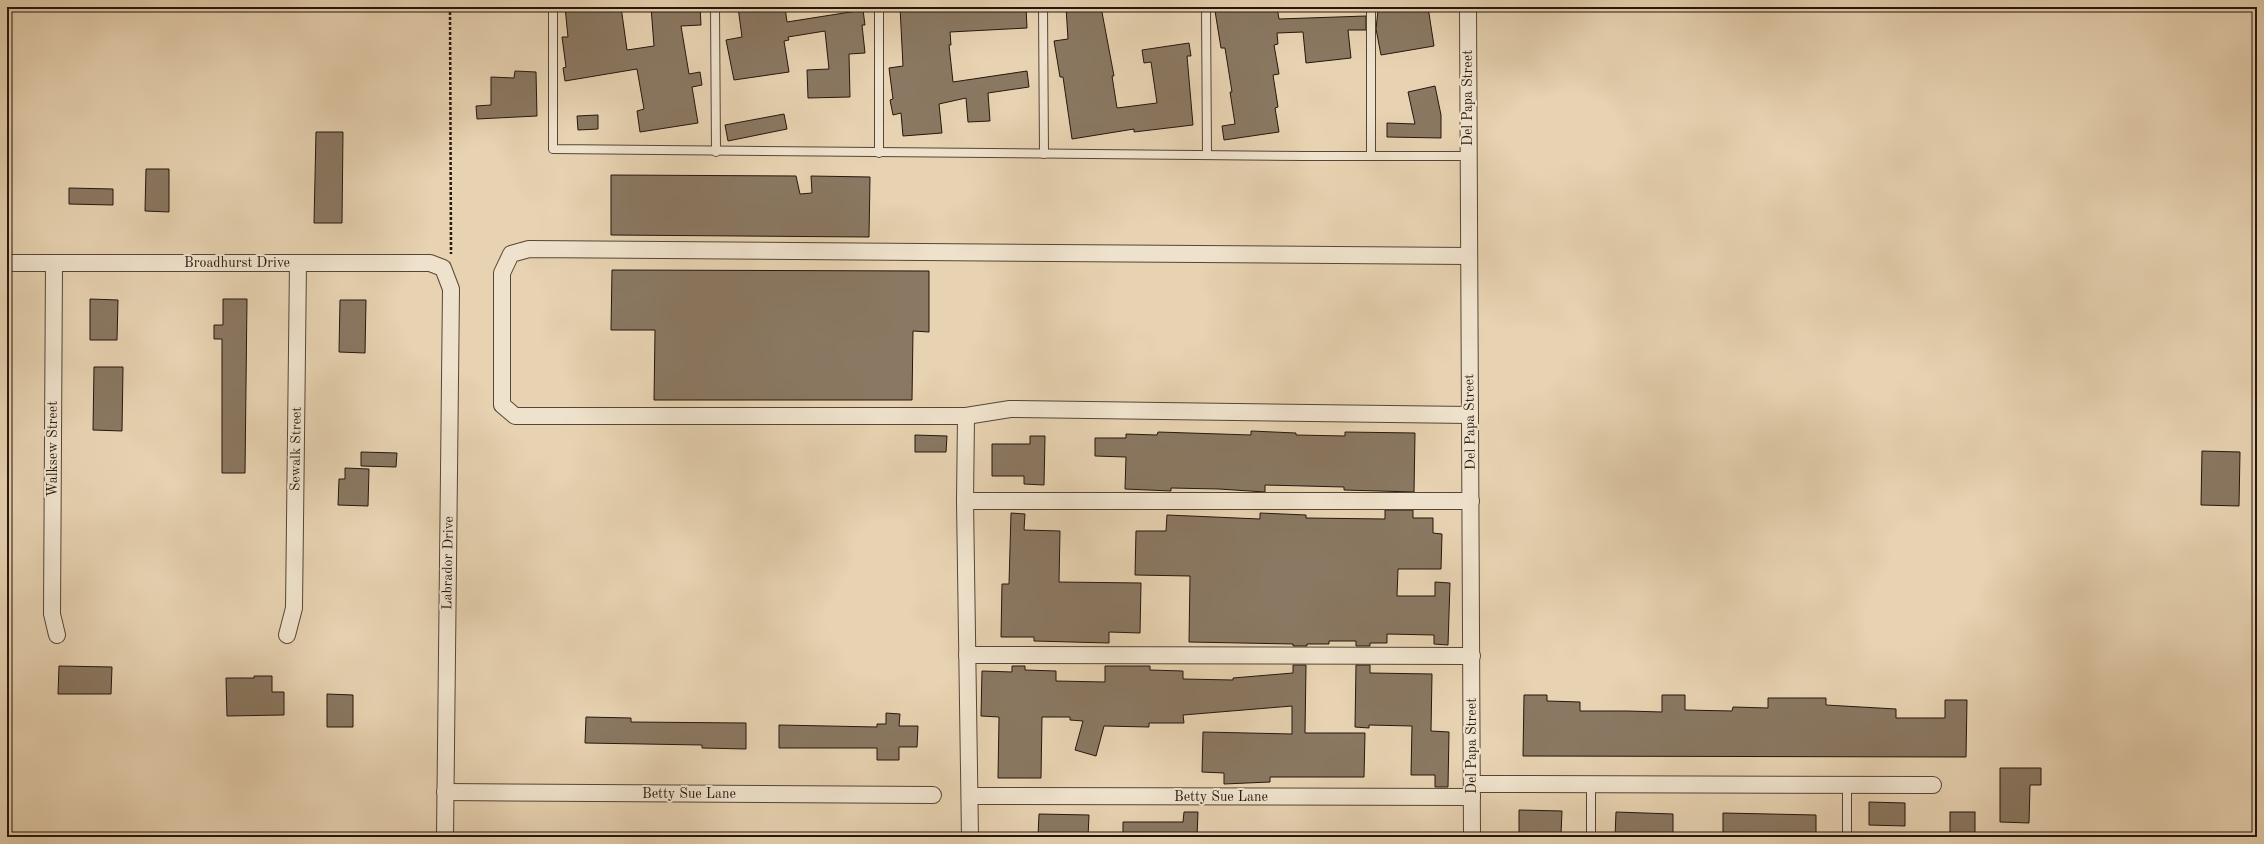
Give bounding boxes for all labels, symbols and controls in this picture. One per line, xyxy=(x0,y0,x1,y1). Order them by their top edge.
street label: Del Papa Street xyxy=(1461,50,1475,146)
street label: Broadhurst Drive xyxy=(184,256,290,270)
street label: Del Papa Street xyxy=(1462,374,1478,470)
street label: Walksew Street xyxy=(46,401,60,497)
street label: Sewalk Street xyxy=(288,407,304,491)
street label: Labrador Drive xyxy=(440,516,456,610)
street label: Del Papa Street xyxy=(1465,698,1479,794)
street label: Betty Sue Lane xyxy=(642,787,736,801)
street label: Betty Sue Lane xyxy=(1174,790,1268,804)

